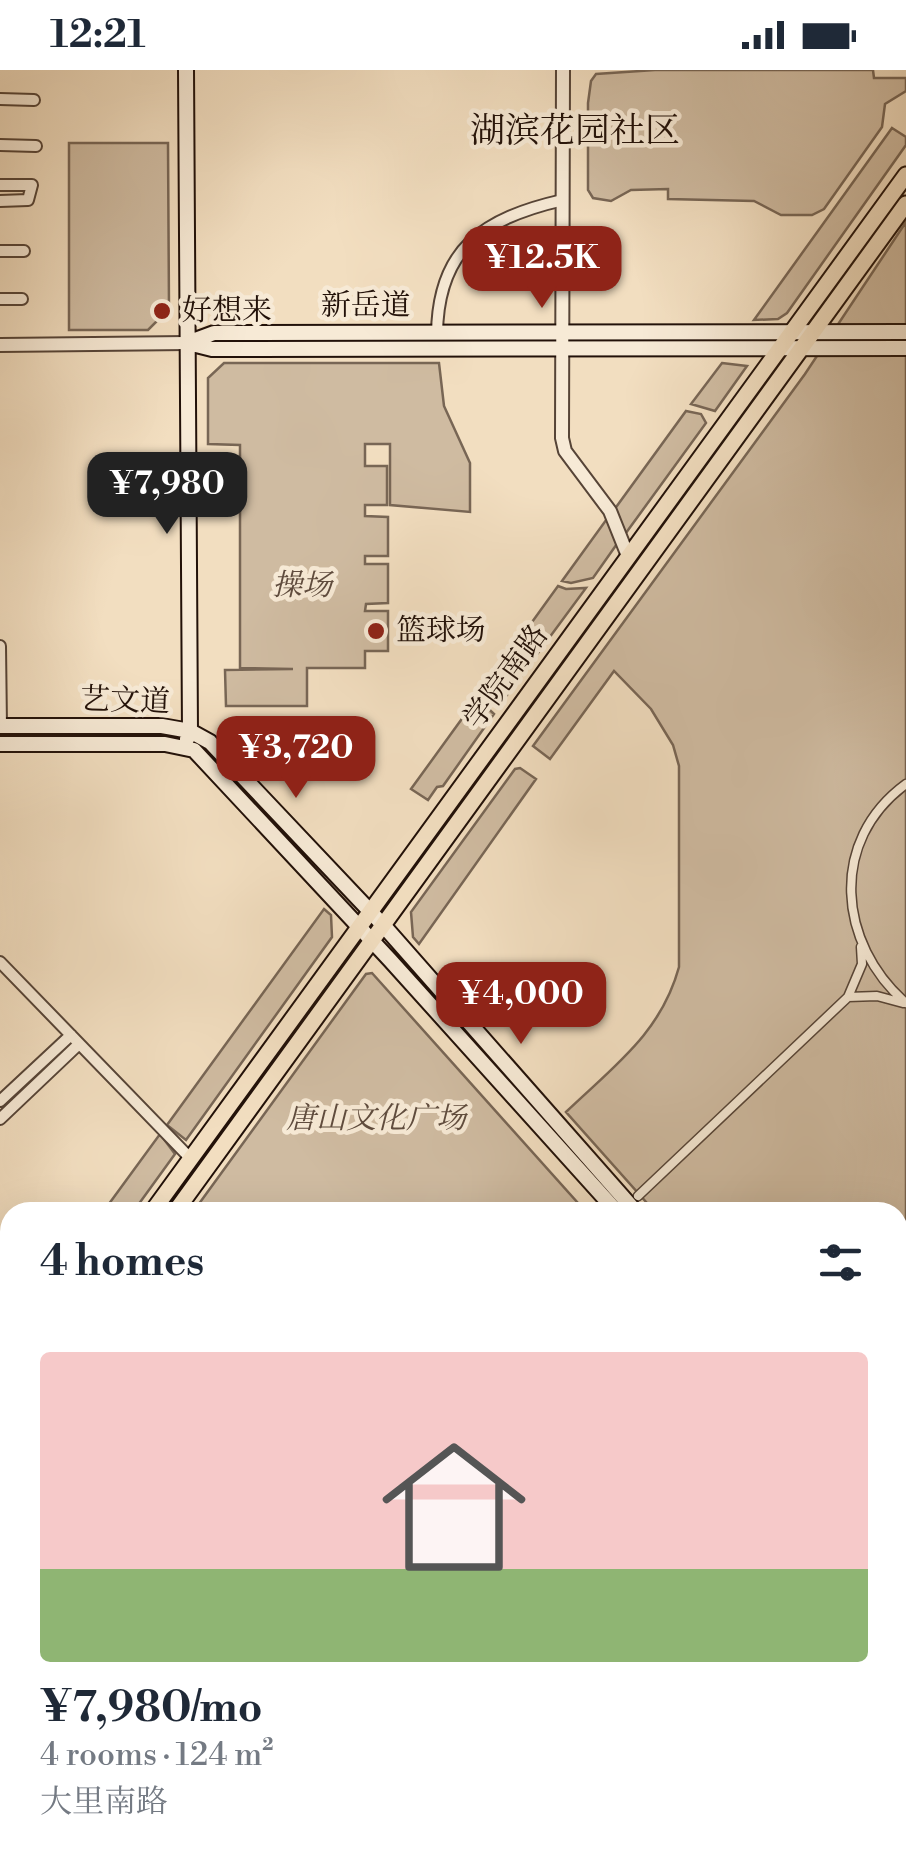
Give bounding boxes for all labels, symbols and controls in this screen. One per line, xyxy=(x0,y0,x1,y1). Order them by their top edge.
text: 12:21 xyxy=(50,12,146,59)
district label: 湖滨花园社区 xyxy=(470,110,680,153)
pin: ¥12.5K xyxy=(461,226,623,311)
text: ¥12.5K xyxy=(484,238,600,278)
street label: 新岳道 xyxy=(321,287,411,325)
place label: 好想来 xyxy=(182,292,272,330)
marker: 好想来 xyxy=(151,300,173,322)
pin: ¥7,980 xyxy=(86,452,248,537)
text: ¥7,980 xyxy=(109,464,225,504)
park label: 操场 xyxy=(272,567,335,605)
place label: 篮球场 xyxy=(396,612,486,650)
street label: 学院南路 xyxy=(455,617,557,737)
marker: 篮球场 xyxy=(365,620,387,642)
street label: 艺文道 xyxy=(79,680,171,722)
pin: ¥3,720 xyxy=(215,716,377,801)
text: ¥3,720 xyxy=(238,728,354,768)
pin: ¥4,000 xyxy=(440,962,602,1047)
text: ¥4,000 xyxy=(458,974,584,1014)
park label: 唐山文化广场 xyxy=(286,1100,469,1138)
icon: filters xyxy=(813,1235,868,1290)
text: 4 homes xyxy=(40,1236,204,1289)
icon: home xyxy=(364,1417,544,1597)
text: ¥7,980/mo xyxy=(40,1682,263,1735)
text: 4 rooms · 124 m² xyxy=(40,1735,273,1775)
text: 大里南路 xyxy=(40,1782,168,1822)

